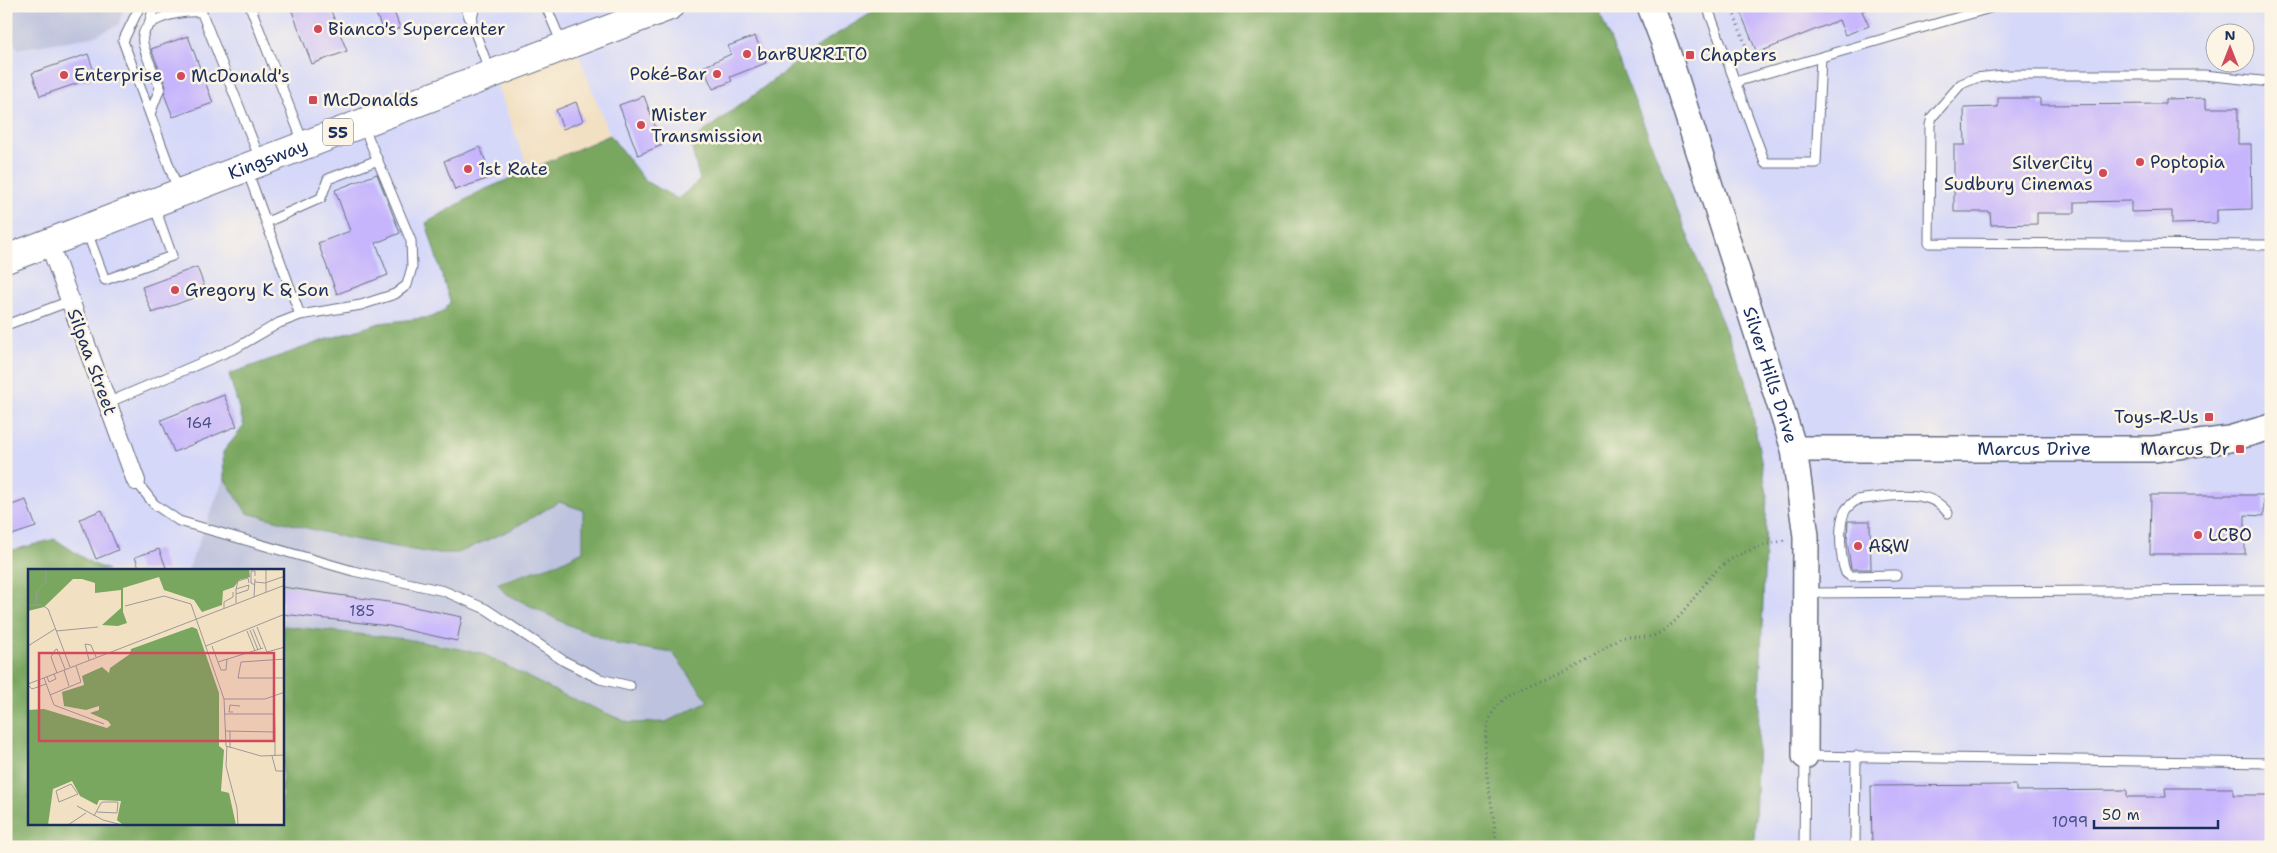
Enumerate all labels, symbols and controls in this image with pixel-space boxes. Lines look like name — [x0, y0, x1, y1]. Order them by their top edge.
place label: Bianco's Supercenter — [328, 17, 506, 41]
north arrow — [2204, 22, 2254, 72]
marker: Bianco's Supercenter — [312, 23, 324, 35]
text: N — [2224, 26, 2236, 44]
place label: barBURRITO — [757, 42, 867, 66]
place label: Chapters — [1700, 43, 1777, 67]
marker: barBURRITO — [741, 48, 753, 60]
marker: Chapters — [1684, 49, 1696, 61]
place label: Poké-Bar — [630, 62, 707, 86]
place label: Enterprise — [74, 63, 162, 87]
place label: McDonald's — [191, 64, 290, 88]
marker: Poké-Bar — [711, 68, 723, 80]
marker: Enterprise — [58, 69, 70, 81]
marker: McDonald's — [175, 70, 187, 82]
place label: McDonalds — [323, 88, 419, 112]
marker: McDonalds — [307, 94, 319, 106]
place label: Mister Transmission — [651, 103, 762, 148]
road number: 55 — [323, 118, 353, 146]
marker: Mister Transmission — [635, 119, 647, 131]
street label: Kingsway — [225, 133, 311, 185]
place label: Poptopia — [2150, 150, 2225, 174]
place label: SilverCity Sudbury Cinemas — [1944, 151, 2093, 196]
marker: Poptopia — [2134, 156, 2146, 168]
place label: 1st Rate — [478, 157, 548, 181]
marker: 1st Rate — [462, 163, 474, 175]
marker: SilverCity Sudbury Cinemas — [2097, 167, 2109, 179]
place label: Gregory K & Son — [185, 278, 329, 302]
marker: Gregory K & Son — [169, 284, 181, 296]
street label: Silver Hills Drive — [1737, 304, 1803, 446]
street label: Silpaa Street — [62, 305, 122, 419]
place label: Toys-R-Us — [2114, 405, 2199, 429]
marker: Toys-R-Us — [2203, 411, 2215, 423]
house number: 164 — [186, 413, 212, 433]
street label: Marcus Drive — [1977, 437, 2091, 461]
place label: Marcus Dr — [2140, 437, 2230, 461]
marker: Marcus Dr — [2234, 443, 2246, 455]
place label: LCBO — [2208, 523, 2252, 547]
marker: LCBO — [2192, 529, 2204, 541]
place label: A&W — [1868, 534, 1910, 558]
marker: A&W — [1852, 540, 1864, 552]
inset map — [28, 569, 284, 826]
house number: 185 — [349, 601, 375, 621]
scale bar — [2094, 798, 2218, 830]
text: 50 m — [2102, 805, 2140, 825]
house number: 1099 — [2052, 812, 2088, 832]

